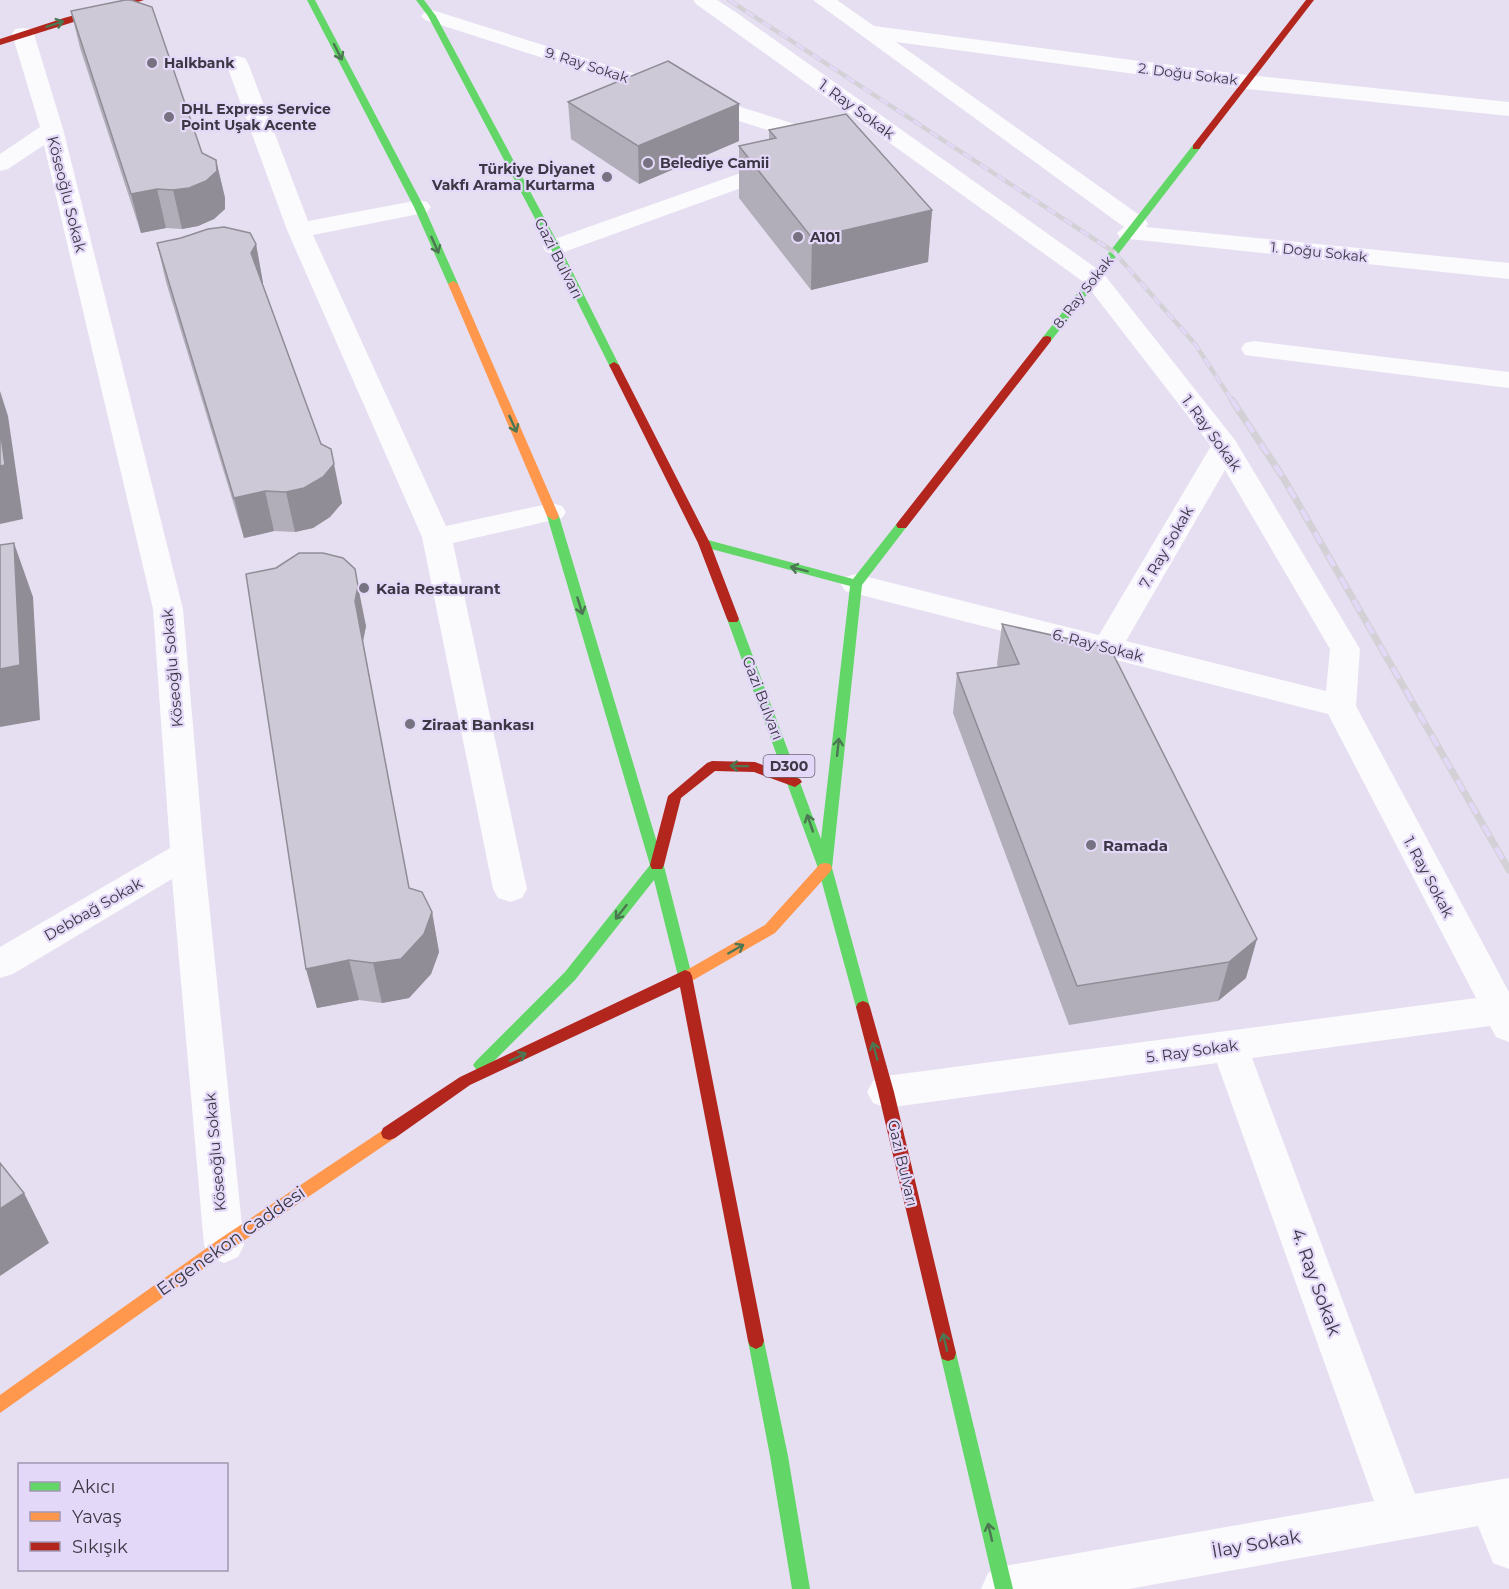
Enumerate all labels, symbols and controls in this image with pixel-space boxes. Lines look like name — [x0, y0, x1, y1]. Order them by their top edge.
one-way arrow — [45, 18, 64, 29]
one-way arrow — [332, 43, 344, 60]
street label: 9. Ray Sokak — [543, 43, 632, 87]
place label: Halkbank — [164, 54, 235, 72]
marker: Halkbank — [145, 56, 159, 70]
street label: 2. Doğu Sokak — [1137, 59, 1239, 89]
street label: 1. Ray Sokak — [815, 75, 899, 143]
place label: DHL Express Service Point Uşak Acente — [181, 100, 331, 134]
marker: DHL Express Service Point Uşak Acente — [162, 110, 176, 124]
street label: Köseoğlu Sokak — [43, 134, 91, 254]
place label: Belediye Camii — [660, 154, 769, 172]
marker: Belediye Camii — [641, 156, 655, 170]
place label: Türkiye Dİyanet Vakfı Arama Kurtarma — [431, 160, 595, 194]
marker: Türkiye Dİyanet Vakfı Arama Kurtarma — [600, 170, 614, 184]
street label: Gazi Bulvarı — [531, 214, 587, 302]
place label: A101 — [809, 228, 841, 246]
marker: A101 — [791, 230, 805, 244]
one-way arrow — [430, 235, 441, 254]
street label: 1. Doğu Sokak — [1270, 238, 1369, 266]
street label: 8. Ray Sokak — [1049, 252, 1117, 332]
street label: 1. Ray Sokak — [1178, 391, 1246, 475]
one-way arrow — [508, 414, 519, 432]
street label: 7. Ray Sokak — [1135, 502, 1197, 592]
one-way arrow — [790, 562, 809, 574]
place label: Kaia Restaurant — [376, 579, 501, 598]
marker: Kaia Restaurant — [357, 581, 371, 595]
one-way arrow — [575, 596, 586, 615]
street label: Köseoğlu Sokak — [157, 608, 187, 728]
street label: 6. Ray Sokak — [1051, 625, 1145, 665]
street label: Gazi Bulvarı — [738, 653, 788, 743]
place label: Ziraat Bankası — [422, 715, 534, 734]
marker: Ziraat Bankası — [403, 717, 417, 731]
one-way arrow — [833, 738, 844, 757]
road number: D300 — [764, 755, 814, 777]
one-way arrow — [730, 761, 750, 772]
one-way arrow — [803, 814, 814, 833]
street label: 1. Ray Sokak — [1400, 833, 1458, 921]
place label: Ramada — [1103, 836, 1168, 855]
marker: Ramada — [1084, 838, 1098, 852]
street label: Debbağ Sokak — [41, 873, 145, 945]
one-way arrow — [614, 904, 627, 920]
one-way arrow — [727, 943, 744, 955]
street label: 5. Ray Sokak — [1145, 1035, 1239, 1067]
one-way arrow — [868, 1042, 880, 1061]
one-way arrow — [508, 1050, 526, 1062]
street label: Köseoğlu Sokak — [200, 1092, 230, 1212]
street label: Gazi Bulvarı — [884, 1118, 922, 1208]
street label: Ergenekon Caddesi — [153, 1182, 309, 1300]
street label: 4. Ray Sokak — [1286, 1225, 1346, 1339]
one-way arrow — [939, 1333, 951, 1352]
legend — [18, 1463, 228, 1571]
text: Akıcı — [72, 1476, 115, 1498]
text: Yavaş — [72, 1506, 122, 1528]
one-way arrow — [984, 1523, 996, 1542]
street label: İlay Sokak — [1210, 1525, 1302, 1563]
text: Sıkışık — [72, 1536, 128, 1558]

